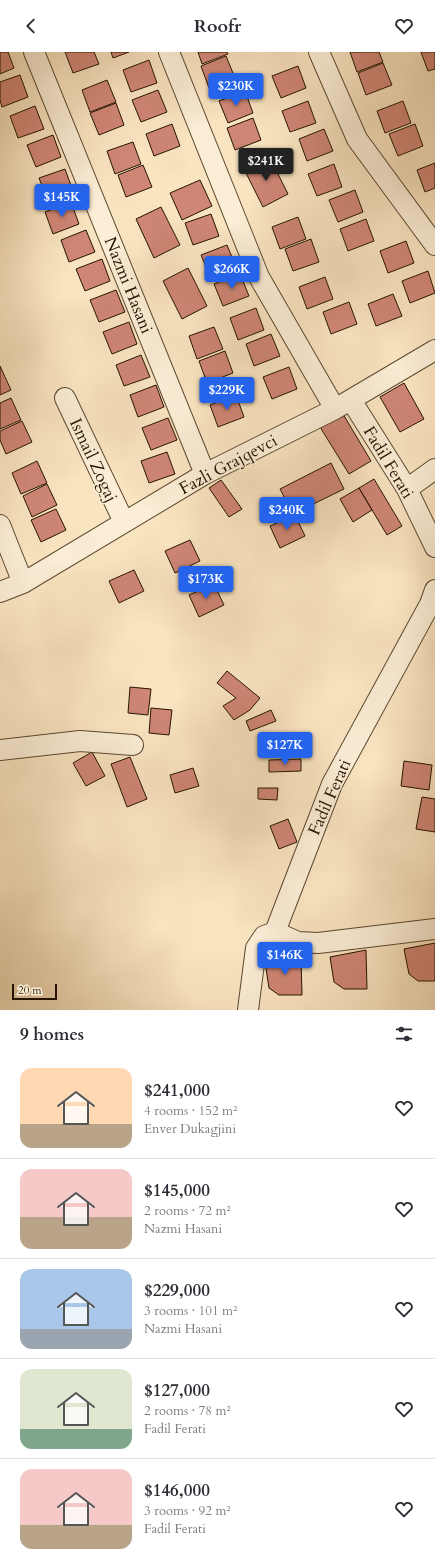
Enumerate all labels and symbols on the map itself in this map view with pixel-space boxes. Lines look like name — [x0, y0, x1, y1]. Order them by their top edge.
pin: $230K — [208, 73, 264, 107]
pin: $241K — [238, 148, 294, 182]
pin: $145K — [34, 184, 90, 218]
street label: Nazmi Hasani — [99, 233, 158, 337]
pin: $266K — [204, 256, 260, 290]
pin: $229K — [199, 377, 255, 411]
street label: Ismail Zogaj — [64, 415, 123, 506]
street label: Fadil Ferati — [358, 422, 419, 503]
street label: Fazli Grajqevci — [175, 429, 282, 500]
pin: $240K — [259, 497, 315, 531]
pin: $173K — [178, 566, 234, 600]
pin: $127K — [257, 732, 313, 766]
street label: Fadil Ferati — [303, 755, 356, 839]
pin: $146K — [257, 942, 313, 976]
scale bar — [12, 982, 57, 1001]

